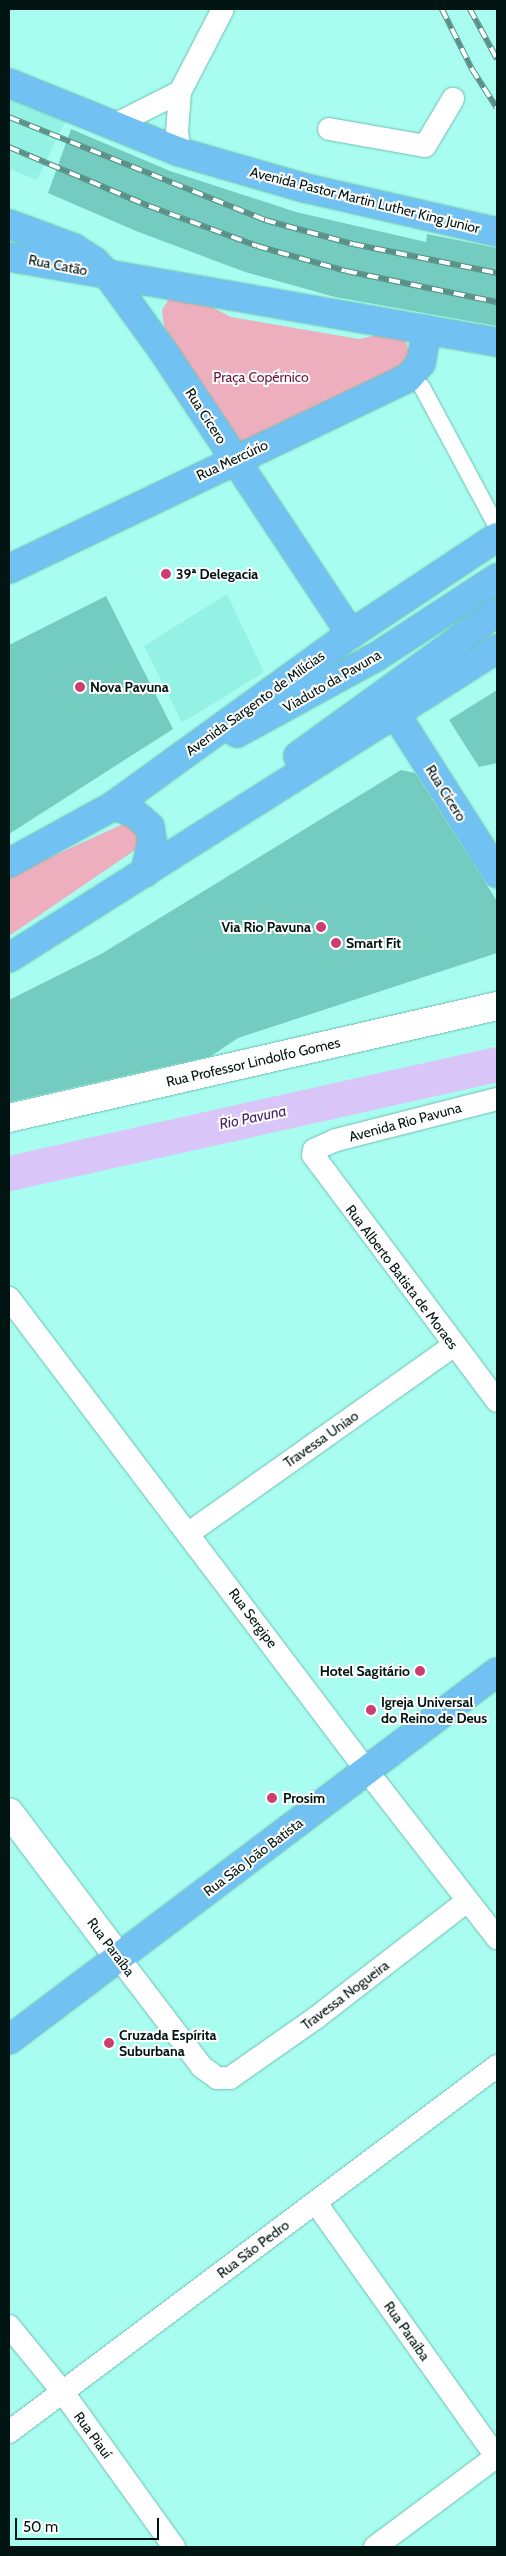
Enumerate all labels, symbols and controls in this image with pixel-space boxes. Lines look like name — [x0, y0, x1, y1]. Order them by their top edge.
street label: Avenida Pastor Martin Luther King Junior — [248, 163, 482, 237]
street label: Rua Catão — [27, 251, 89, 279]
park label: Praça Copérnico — [213, 369, 309, 385]
street label: Rua Cícero — [182, 385, 230, 447]
street label: Rua Mercúrio — [194, 436, 270, 484]
place label: 39ª Delegacia — [176, 566, 258, 582]
marker: 39ª Delegacia — [160, 568, 172, 580]
street label: Viaduto da Pavuna — [280, 646, 384, 716]
street label: Avenida Sargento de Milícias — [182, 647, 328, 759]
place label: Nova Pavuna — [90, 679, 169, 695]
marker: Nova Pavuna — [74, 681, 86, 693]
street label: Rua Cícero — [422, 762, 470, 824]
place label: Via Rio Pavuna — [222, 919, 311, 935]
marker: Via Rio Pavuna — [315, 921, 327, 933]
place label: Smart Fit — [346, 935, 401, 951]
marker: Smart Fit — [330, 937, 342, 949]
street label: Rua Professor Lindolfo Gomes — [164, 1034, 342, 1090]
street label: Avenida Rio Pavuna — [347, 1099, 463, 1145]
water label: Rio Pavuna — [218, 1102, 288, 1134]
street label: Rua Alberto Batista de Moraes — [342, 1202, 462, 1352]
street label: Travessa Uniao — [280, 1407, 362, 1471]
street label: Rua Sergipe — [225, 1585, 281, 1651]
place label: Hotel Sagitário — [320, 1663, 410, 1679]
marker: Hotel Sagitário — [414, 1665, 426, 1677]
place label: Igreja Universal do Reino de Deus — [381, 1694, 487, 1726]
marker: Igreja Universal do Reino de Deus — [365, 1704, 377, 1716]
place label: Prosim — [283, 1790, 325, 1806]
marker: Prosim — [265, 1791, 279, 1805]
street label: Rua São João Batista — [200, 1814, 306, 1900]
street label: Rua Paraíba — [84, 1915, 138, 1979]
street label: Travessa Nogueira — [298, 1957, 392, 2033]
place label: Cruzada Espírita Suburbana — [119, 2027, 217, 2060]
marker: Cruzada Espírita Suburbana — [103, 2037, 115, 2049]
street label: Rua São Pedro — [214, 2216, 292, 2282]
street label: Rua Paraíba — [380, 2298, 434, 2364]
street label: Rua Piauí — [71, 2408, 115, 2462]
scale bar — [18, 2508, 161, 2540]
text: 50 m — [23, 2518, 58, 2536]

